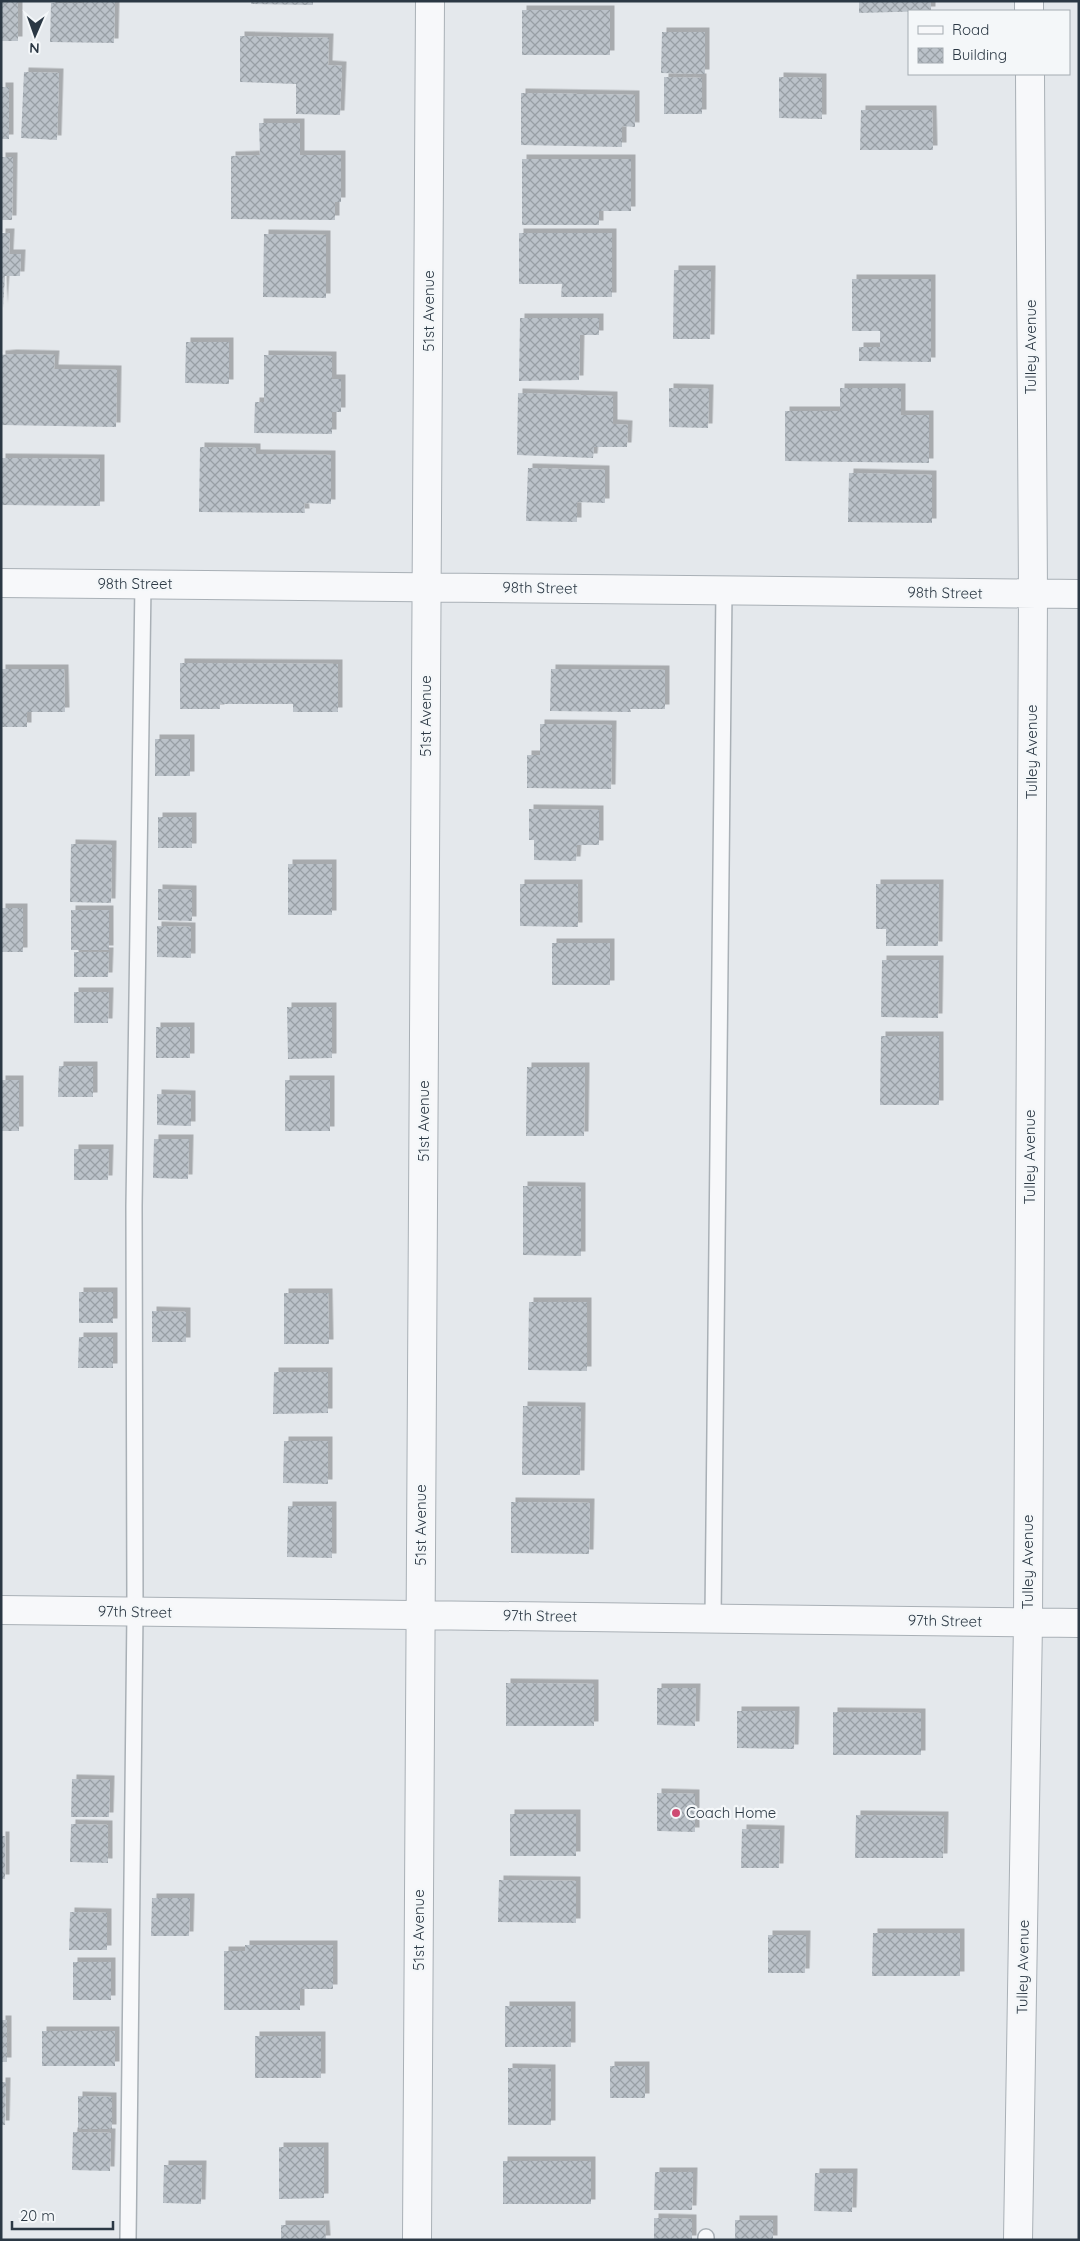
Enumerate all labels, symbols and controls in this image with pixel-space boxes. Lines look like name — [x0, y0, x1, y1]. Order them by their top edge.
north arrow — [10, 10, 60, 60]
legend — [908, 10, 1070, 75]
text: Road — [952, 20, 989, 39]
text: N — [29, 39, 40, 57]
text: Building — [952, 45, 1007, 64]
street label: 51st Avenue — [419, 270, 438, 352]
street label: Tulley Avenue — [1021, 300, 1040, 394]
street label: 98th Street — [97, 574, 173, 593]
street label: 98th Street — [502, 577, 578, 598]
street label: 98th Street — [907, 582, 983, 603]
street label: 51st Avenue — [416, 675, 435, 757]
street label: Tulley Avenue — [1022, 705, 1041, 799]
street label: 51st Avenue — [414, 1080, 433, 1162]
street label: Tulley Avenue — [1020, 1110, 1039, 1204]
street label: 51st Avenue — [411, 1484, 430, 1566]
street label: Tulley Avenue — [1018, 1515, 1037, 1609]
street label: 97th Street — [98, 1601, 172, 1622]
street label: 97th Street — [503, 1605, 577, 1626]
street label: 97th Street — [908, 1610, 982, 1631]
place label: Coach Home — [686, 1803, 776, 1822]
marker: Coach Home — [670, 1807, 682, 1819]
street label: 51st Avenue — [409, 1889, 428, 1971]
street label: Tulley Avenue — [1012, 1919, 1033, 2015]
scale bar — [12, 2198, 114, 2230]
text: 20 m — [20, 2206, 55, 2225]

